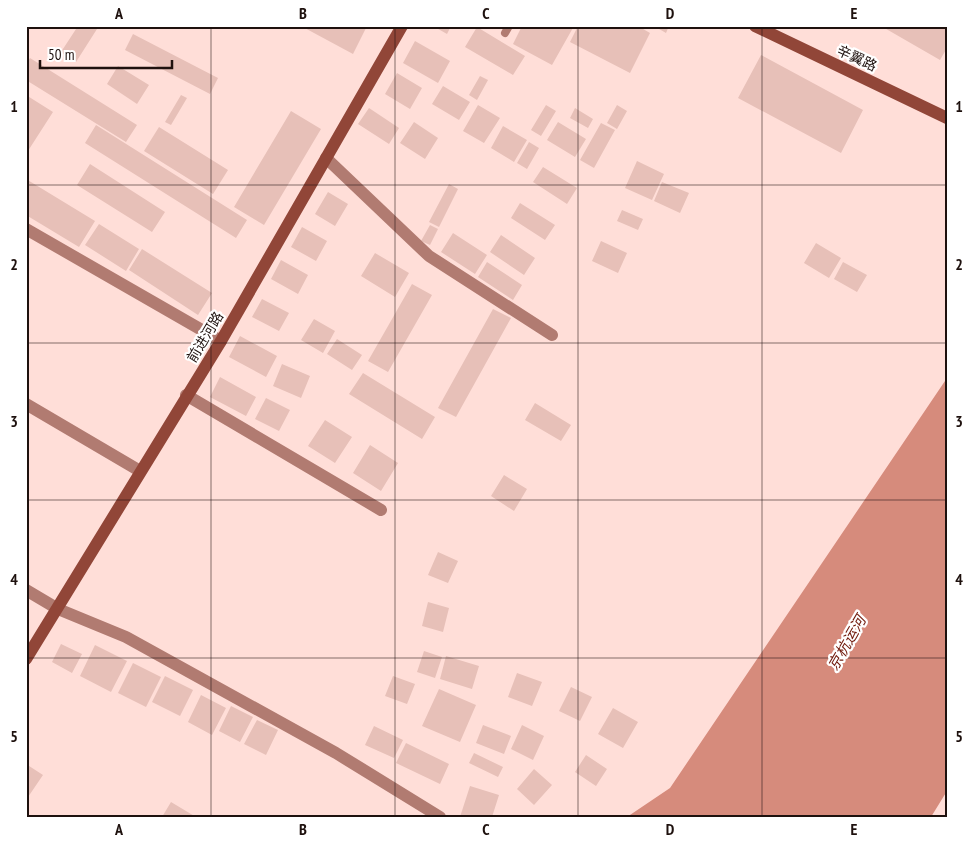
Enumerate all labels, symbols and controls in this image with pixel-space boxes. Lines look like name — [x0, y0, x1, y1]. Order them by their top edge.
text: A — [114, 3, 124, 23]
text: B — [299, 3, 307, 23]
text: C — [482, 3, 490, 23]
text: D — [666, 3, 675, 23]
text: E — [851, 3, 858, 23]
scale bar — [40, 38, 172, 70]
street label: 辛翼路 — [834, 41, 880, 75]
text: 50 m — [48, 45, 74, 64]
text: 1 — [10, 96, 18, 116]
text: 1 — [955, 96, 963, 116]
text: 2 — [10, 254, 18, 274]
text: 2 — [955, 254, 963, 274]
street label: 前进河路 — [183, 308, 227, 366]
text: 3 — [10, 411, 18, 431]
text: 3 — [955, 411, 963, 431]
text: 4 — [10, 569, 18, 589]
text: 4 — [955, 569, 963, 589]
water label: 京杭运河 — [823, 609, 871, 673]
text: 5 — [10, 726, 18, 746]
text: 5 — [955, 726, 963, 746]
text: A — [114, 819, 124, 839]
text: B — [299, 819, 307, 839]
text: C — [482, 819, 490, 839]
text: D — [666, 819, 675, 839]
text: E — [851, 819, 858, 839]

